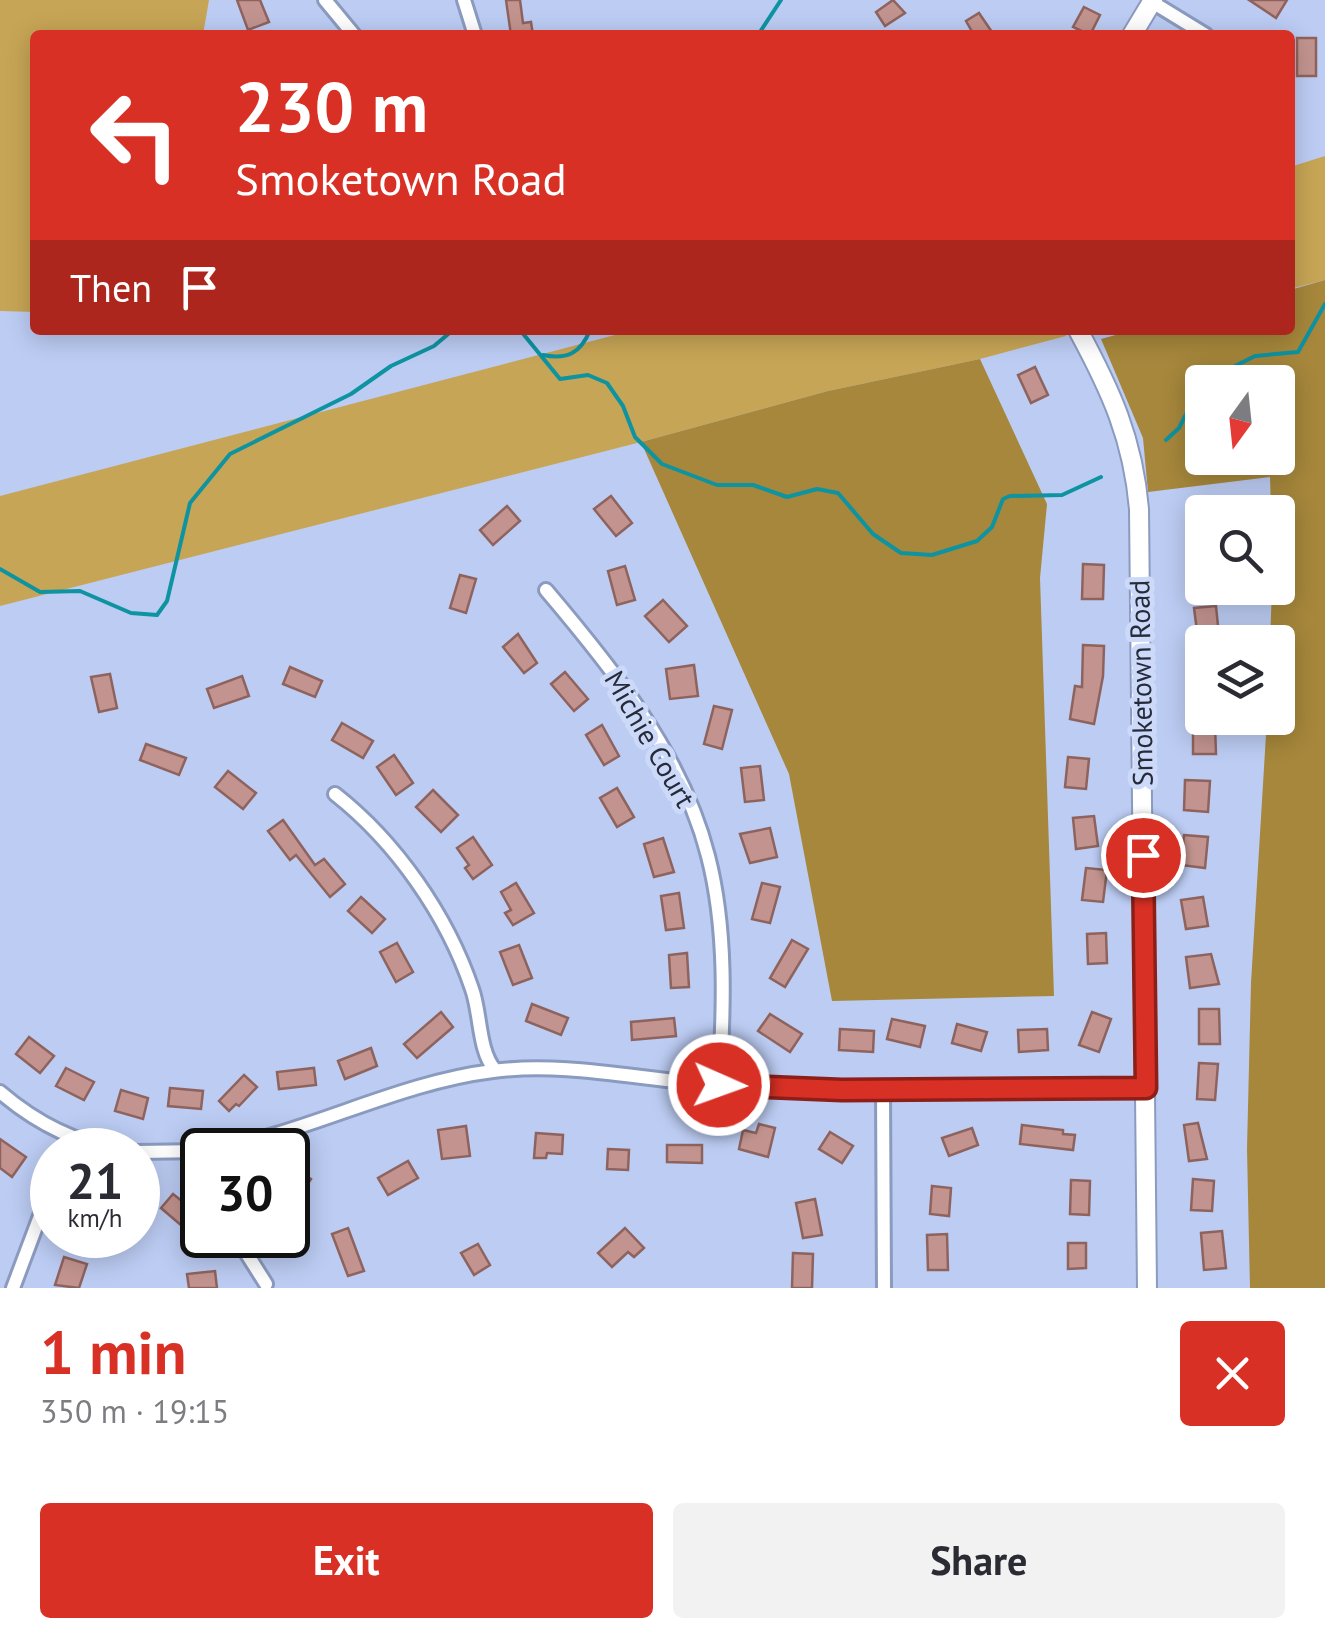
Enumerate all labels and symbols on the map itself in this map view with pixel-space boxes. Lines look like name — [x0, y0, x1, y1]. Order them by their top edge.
north arrow — [1185, 365, 1295, 475]
street label: Smoketown Road — [1120, 579, 1161, 787]
street label: Michie Court — [596, 664, 705, 814]
pin — [1101, 813, 1186, 898]
position arrow — [667, 1033, 771, 1137]
speed limit sign: 30 — [180, 1128, 310, 1258]

